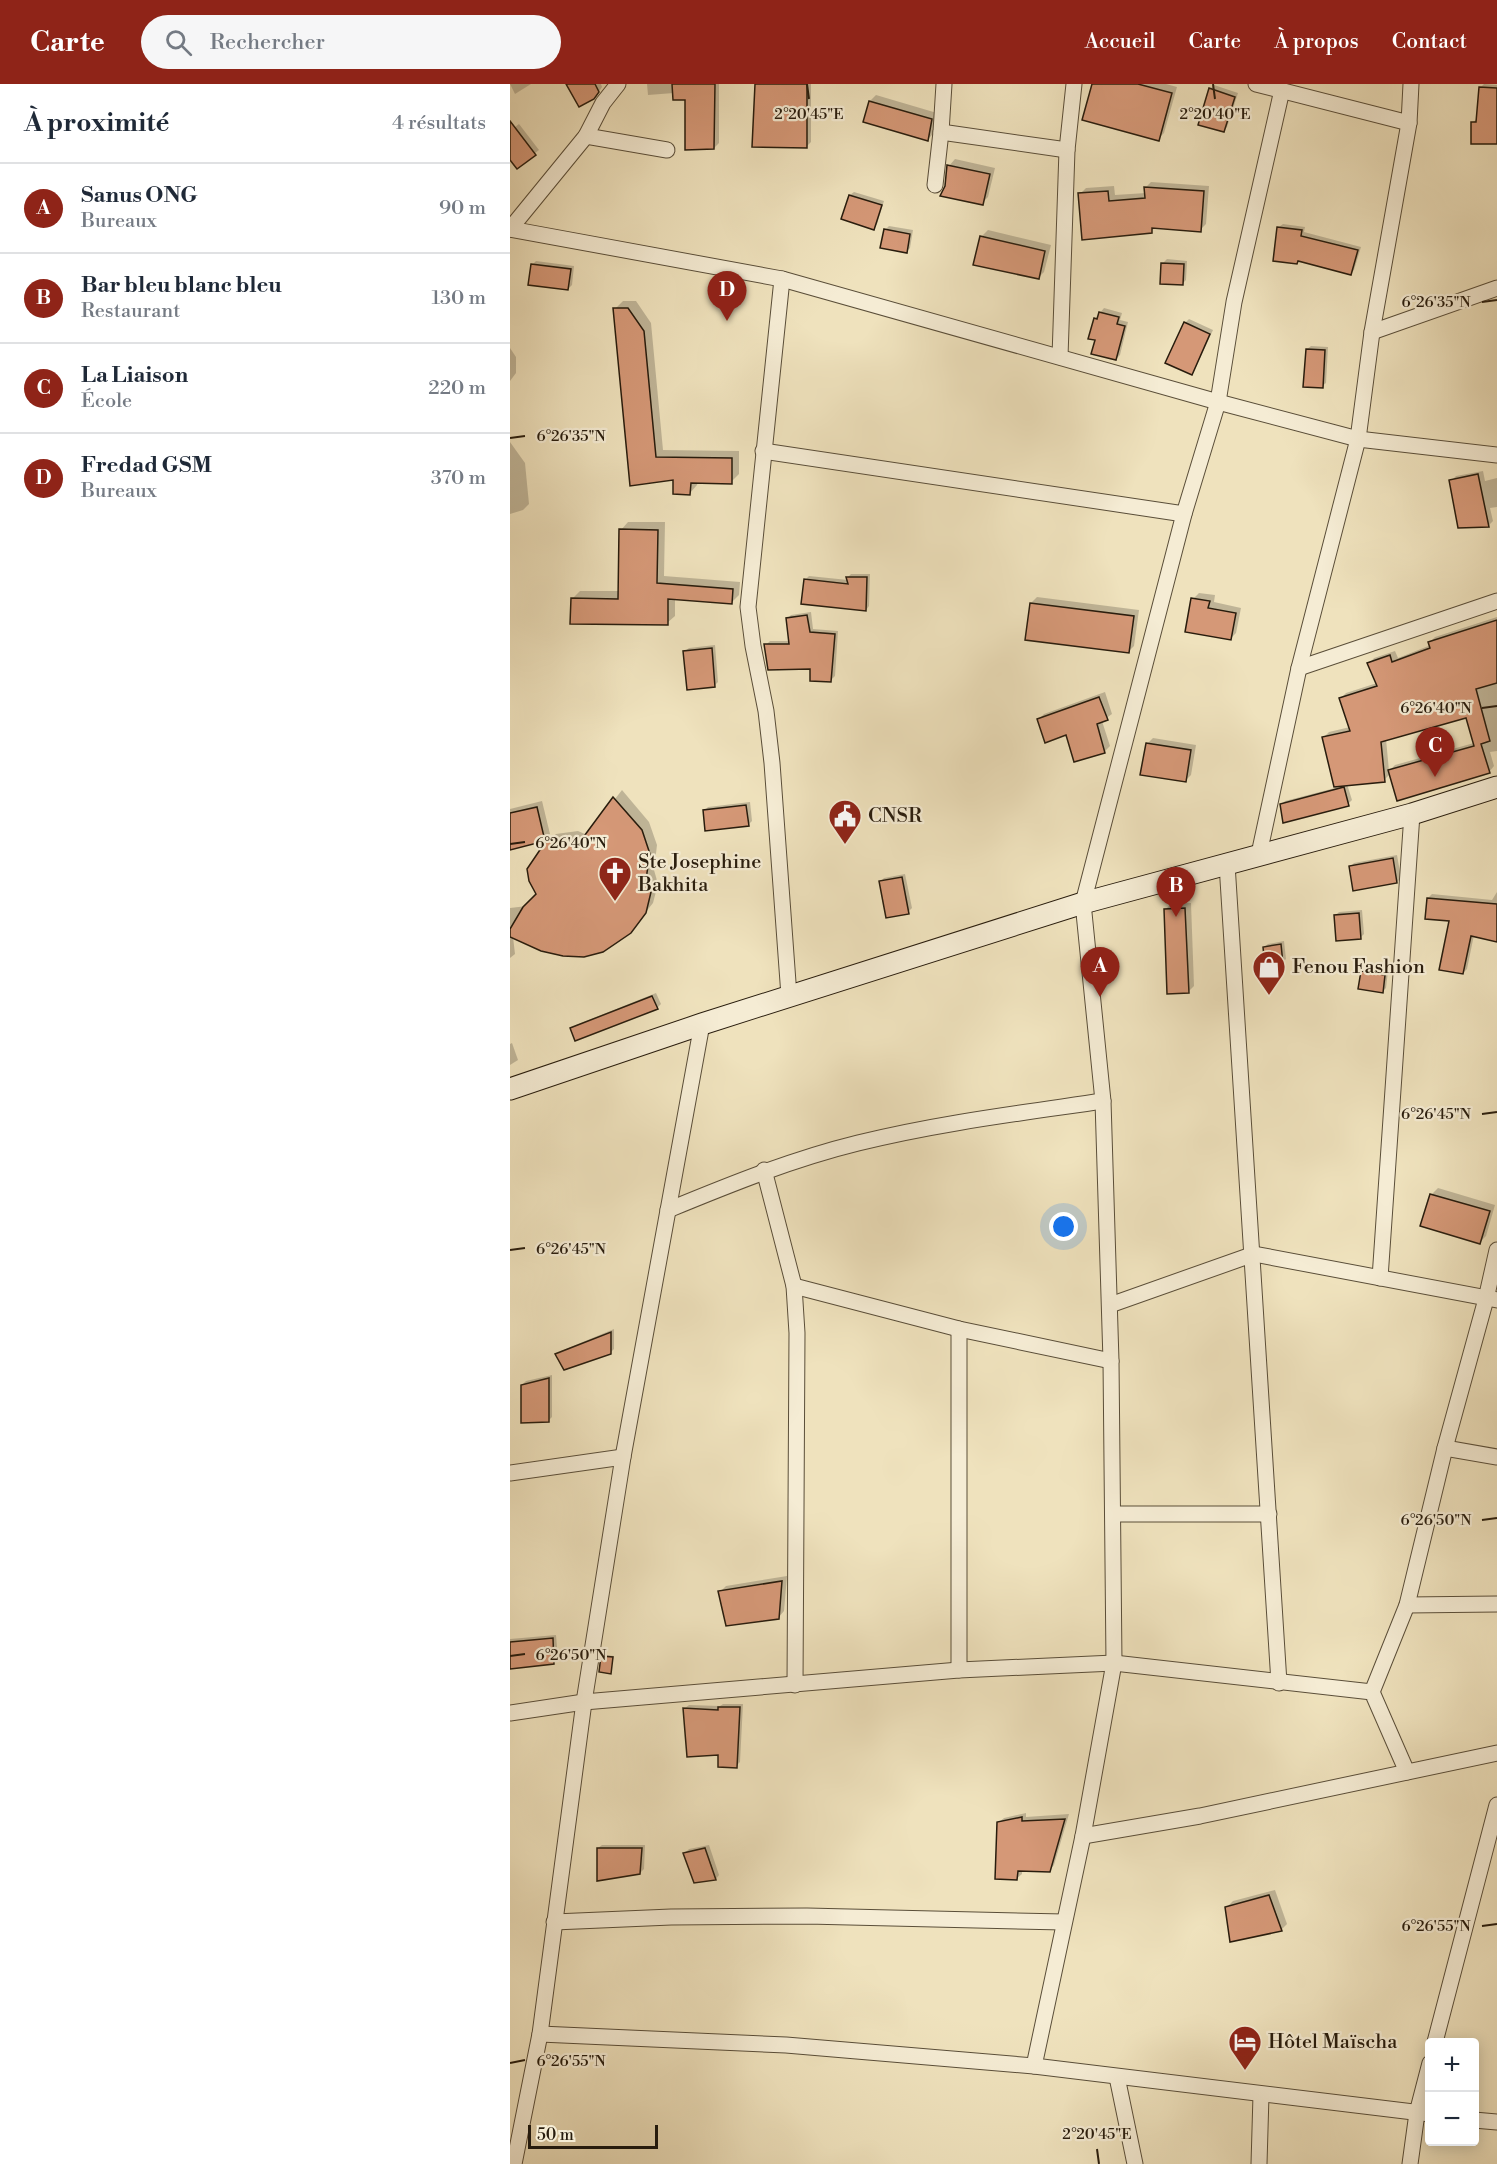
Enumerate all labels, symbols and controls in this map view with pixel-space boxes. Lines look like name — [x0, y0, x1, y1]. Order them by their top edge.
search box — [141, 15, 561, 69]
text: Carte — [30, 25, 105, 60]
icon: search — [162, 26, 195, 59]
text: Rechercher — [210, 29, 325, 56]
text: Accueil — [1085, 29, 1156, 55]
text: Carte — [1189, 29, 1241, 55]
text: À propos — [1274, 29, 1359, 55]
text: Contact — [1392, 29, 1467, 55]
text: 2°20'45"E — [774, 105, 844, 124]
text: 2°20'40"E — [1179, 105, 1251, 124]
text: À proximité — [24, 107, 169, 139]
text: 4 résultats — [392, 111, 486, 136]
text: Sanus ONG — [81, 182, 198, 209]
text: A — [36, 196, 51, 221]
text: 90 m — [439, 196, 486, 221]
text: Bureaux — [81, 209, 157, 234]
text: Bar bleu blanc bleu — [81, 272, 282, 299]
pin: D — [708, 272, 746, 321]
text: B — [36, 286, 51, 311]
text: 130 m — [431, 286, 486, 311]
text: 6°26'35"N — [1401, 293, 1471, 312]
text: Restaurant — [81, 299, 180, 324]
text: La Liaison — [81, 362, 188, 389]
text: C — [36, 376, 51, 401]
text: 220 m — [428, 376, 486, 401]
text: École — [81, 389, 132, 414]
text: 6°26'35"N — [536, 427, 606, 446]
text: Fredad GSM — [81, 452, 212, 479]
text: D — [36, 466, 51, 491]
text: 370 m — [431, 466, 486, 491]
text: Bureaux — [81, 479, 157, 504]
text: 6°26'40"N — [1400, 699, 1472, 718]
pin: C — [1416, 728, 1454, 777]
public building icon: CNSR — [827, 798, 863, 845]
place label: CNSR — [868, 804, 923, 829]
text: 6°26'40"N — [535, 834, 607, 853]
place label: Ste Josephine Bakhita — [637, 850, 761, 898]
church icon: Ste Josephine Bakhita — [597, 855, 633, 902]
pin: B — [1156, 868, 1196, 917]
pin: A — [1080, 948, 1120, 997]
shop icon: Fenou Fashion — [1251, 949, 1287, 996]
place label: Fenou Fashion — [1292, 955, 1425, 980]
text: 6°26'45"N — [1401, 1105, 1471, 1124]
your location — [1049, 1212, 1078, 1241]
text: 6°26'45"N — [536, 1240, 606, 1259]
text: 6°26'50"N — [1401, 1511, 1471, 1530]
text: 6°26'50"N — [536, 1646, 606, 1665]
text: 6°26'55"N — [1401, 1917, 1471, 1936]
hotel icon: Hôtel Maïscha — [1227, 2024, 1263, 2071]
place label: Hôtel Maïscha — [1268, 2030, 1398, 2055]
map controls — [1425, 2038, 1479, 2146]
button: + — [1425, 2038, 1479, 2092]
text: 6°26'55"N — [536, 2052, 606, 2071]
button: − — [1425, 2092, 1479, 2146]
scale bar — [528, 2122, 658, 2150]
text: 50 m — [537, 2125, 574, 2145]
text: 2°20'45"E — [1062, 2125, 1132, 2144]

